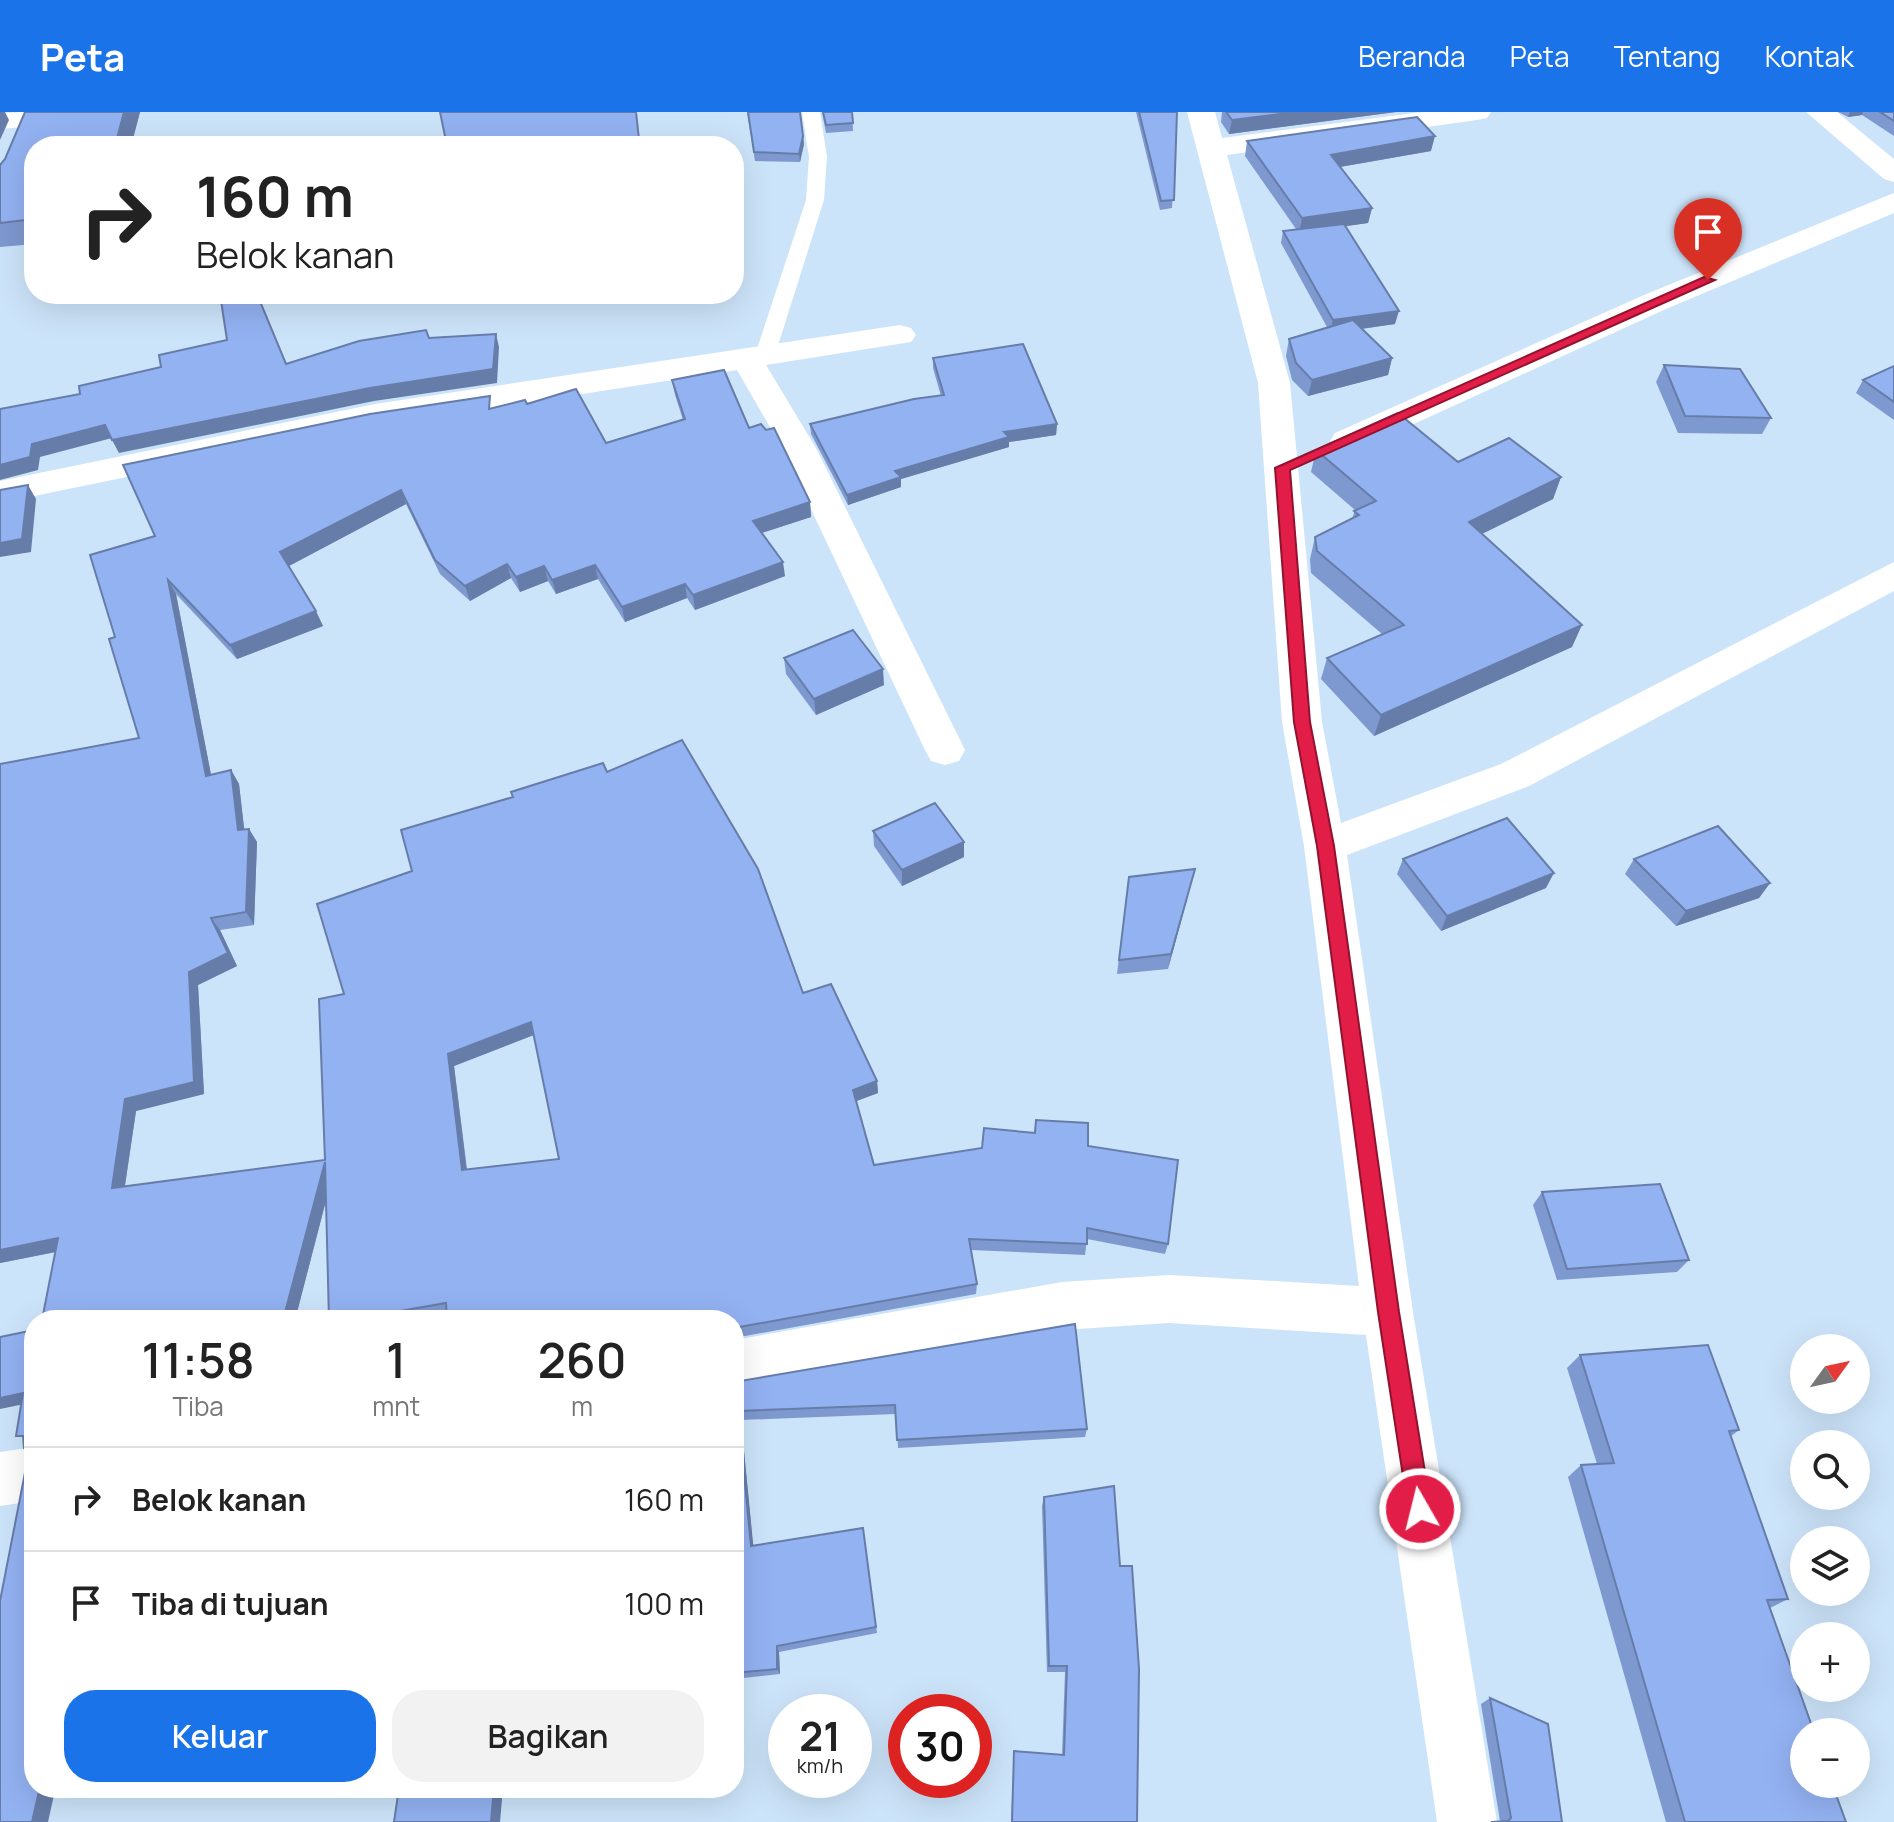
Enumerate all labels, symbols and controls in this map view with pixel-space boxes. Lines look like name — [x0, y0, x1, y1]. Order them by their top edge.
text: Peta — [40, 30, 125, 82]
text: Beranda — [1358, 37, 1466, 75]
text: Peta — [1510, 37, 1570, 75]
text: Tentang — [1614, 37, 1721, 75]
text: Kontak — [1765, 37, 1854, 75]
text: 160 m — [196, 157, 354, 234]
icon: right — [64, 168, 168, 272]
pin — [1674, 198, 1742, 280]
icon: arrive — [1686, 210, 1730, 254]
text: Belok kanan — [196, 230, 395, 279]
text: 11:58 — [142, 1327, 255, 1392]
text: 1 — [386, 1327, 406, 1392]
text: 260 — [538, 1327, 626, 1392]
north arrow — [1790, 1334, 1870, 1414]
map controls — [1790, 1334, 1870, 1798]
text: Tiba — [172, 1388, 224, 1424]
text: mnt — [372, 1388, 420, 1424]
text: m — [571, 1388, 593, 1424]
button: search — [1790, 1430, 1870, 1510]
position arrow — [1378, 1467, 1462, 1551]
icon: right — [64, 1477, 108, 1521]
text: Belok kanan — [132, 1479, 306, 1520]
text: 160 m — [624, 1479, 704, 1520]
button: layers — [1790, 1526, 1870, 1606]
icon: arrive — [64, 1581, 108, 1625]
text: Tiba di tujuan — [132, 1583, 329, 1624]
text: 100 m — [624, 1583, 704, 1624]
button: + — [1790, 1622, 1870, 1702]
button: Keluar — [64, 1690, 376, 1782]
button: Bagikan — [392, 1690, 704, 1782]
speed limit sign: 30 — [888, 1694, 992, 1798]
text: 21 — [799, 1708, 841, 1763]
button: − — [1790, 1718, 1870, 1798]
text: km/h — [797, 1752, 843, 1779]

